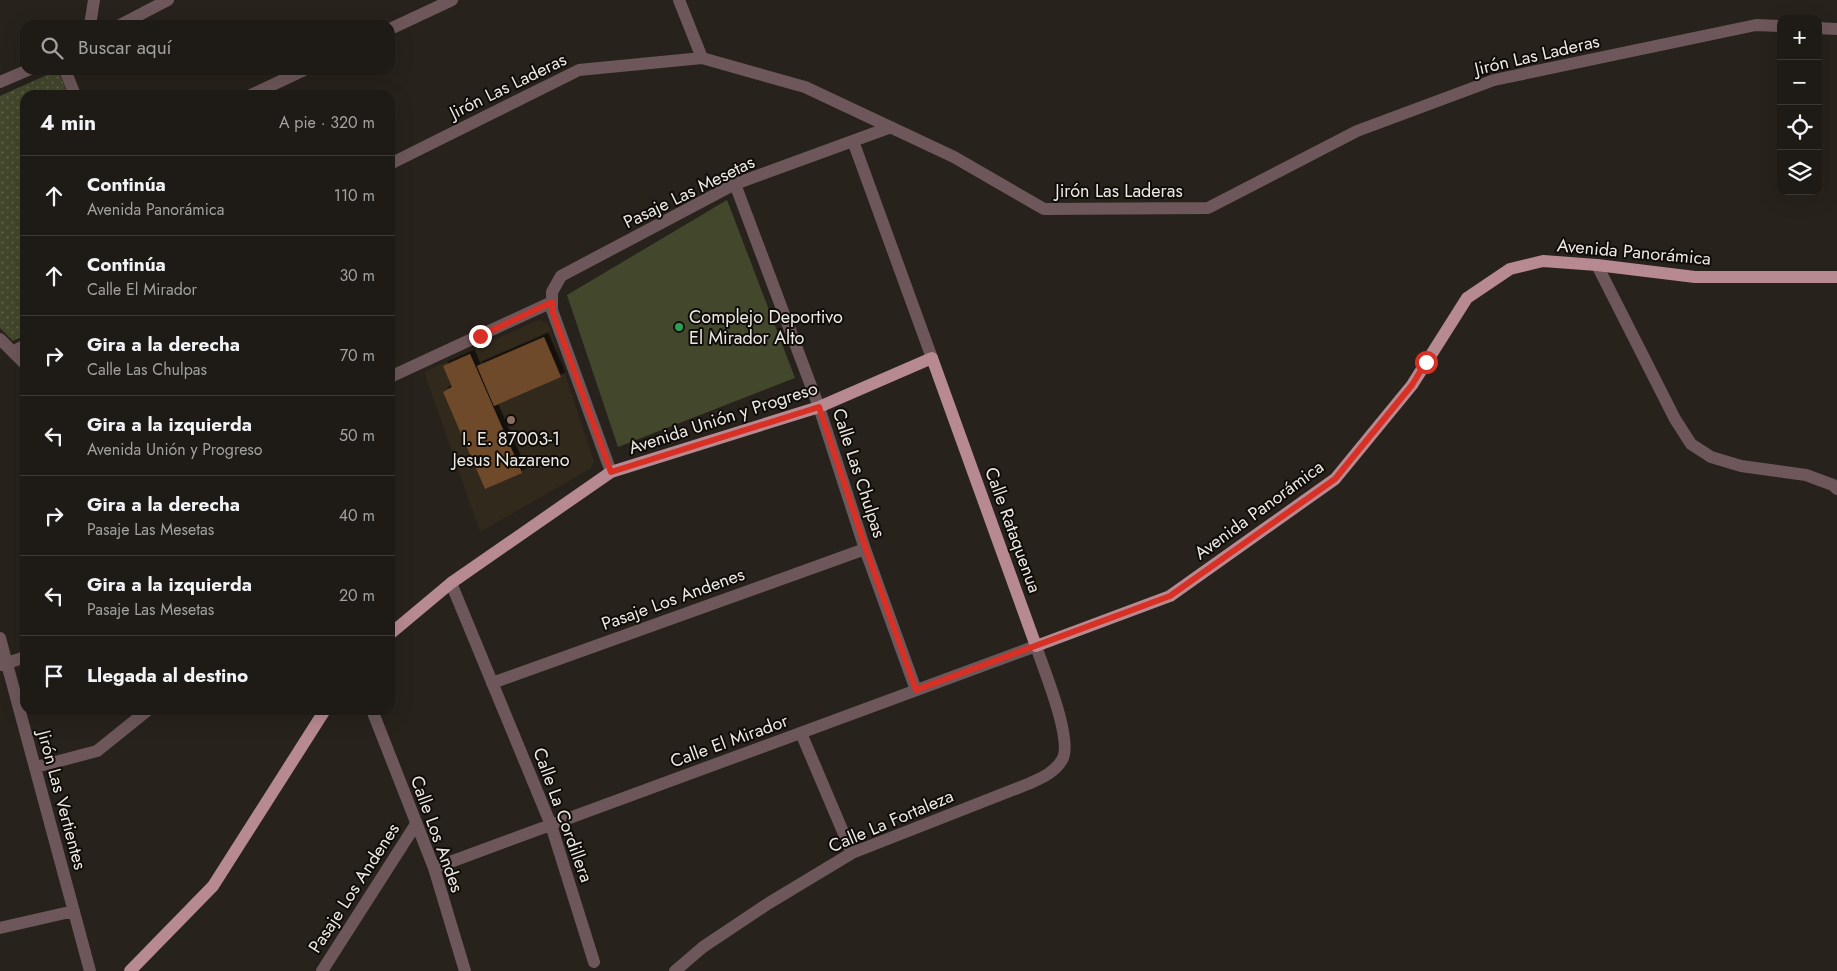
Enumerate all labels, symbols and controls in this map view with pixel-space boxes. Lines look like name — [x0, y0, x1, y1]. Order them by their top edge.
map controls — [1777, 15, 1822, 195]
button: + — [1777, 15, 1822, 60]
search box — [20, 20, 395, 75]
street label: Jirón Las Laderas — [1470, 28, 1602, 82]
icon: search — [38, 34, 66, 62]
text: Buscar aquí — [78, 34, 172, 61]
street label: Jirón Las Laderas — [443, 46, 571, 126]
button: − — [1777, 60, 1822, 105]
button: locate — [1777, 105, 1822, 150]
text: 4 min — [40, 108, 96, 138]
text: A pie · 320 m — [279, 111, 375, 134]
street label: Pasaje Las Mesetas — [619, 149, 759, 235]
button: layers — [1777, 150, 1822, 195]
text: Continúa — [87, 171, 166, 198]
street label: Jirón Las Laderas — [1053, 178, 1183, 204]
icon: ahead — [40, 182, 68, 210]
text: 110 m — [334, 184, 375, 207]
text: Avenida Panorámica — [87, 198, 224, 221]
street label: Avenida Panorámica — [1556, 232, 1712, 272]
text: Continúa — [87, 251, 166, 278]
icon: ahead — [40, 262, 68, 290]
text: 30 m — [339, 264, 375, 287]
text: Calle El Mirador — [87, 278, 197, 301]
place label: Complejo Deportivo El Mirador Alto — [689, 304, 843, 351]
marker: Complejo Deportivo El Mirador Alto — [673, 321, 685, 333]
route end — [469, 325, 492, 348]
text: Gira a la derecha — [87, 331, 240, 358]
icon: right — [40, 342, 68, 370]
text: 70 m — [340, 344, 375, 367]
route start — [1415, 351, 1438, 374]
text: Calle Las Chulpas — [87, 358, 207, 381]
street label: Avenida Unión y Progreso — [625, 375, 821, 461]
street label: Calle Las Chulpas — [826, 405, 892, 541]
text: Gira a la izquierda — [87, 411, 252, 438]
marker: I. E. 87003-1 Jesus Nazareno — [505, 414, 517, 426]
icon: left — [40, 422, 68, 450]
text: 50 m — [339, 424, 375, 447]
place label: I. E. 87003-1 Jesus Nazareno — [451, 426, 570, 473]
text: Avenida Unión y Progreso — [87, 438, 263, 461]
street label: Avenida Panorámica — [1189, 454, 1329, 566]
street label: Calle Rataquenua — [978, 463, 1048, 597]
text: Gira a la derecha — [87, 491, 240, 518]
icon: right — [40, 502, 68, 530]
text: 40 m — [339, 504, 375, 527]
text: Pasaje Las Mesetas — [87, 518, 214, 541]
street label: Pasaje Los Andenes — [598, 561, 748, 637]
text: Gira a la izquierda — [87, 571, 252, 598]
icon: left — [40, 582, 68, 610]
text: 20 m — [339, 584, 375, 607]
text: Pasaje Las Mesetas — [87, 598, 214, 621]
icon: arrive — [40, 662, 68, 690]
text: Llegada al destino — [87, 662, 248, 689]
street label: Calle El Mirador — [666, 707, 792, 774]
street label: Jirón Las Vertientes — [30, 725, 93, 873]
street label: Calle La Cordillera — [527, 744, 599, 886]
street label: Calle Los Andes — [404, 772, 470, 896]
street label: Calle La Fortaleza — [824, 783, 958, 859]
street label: Pasaje Los Andenes — [302, 818, 406, 958]

